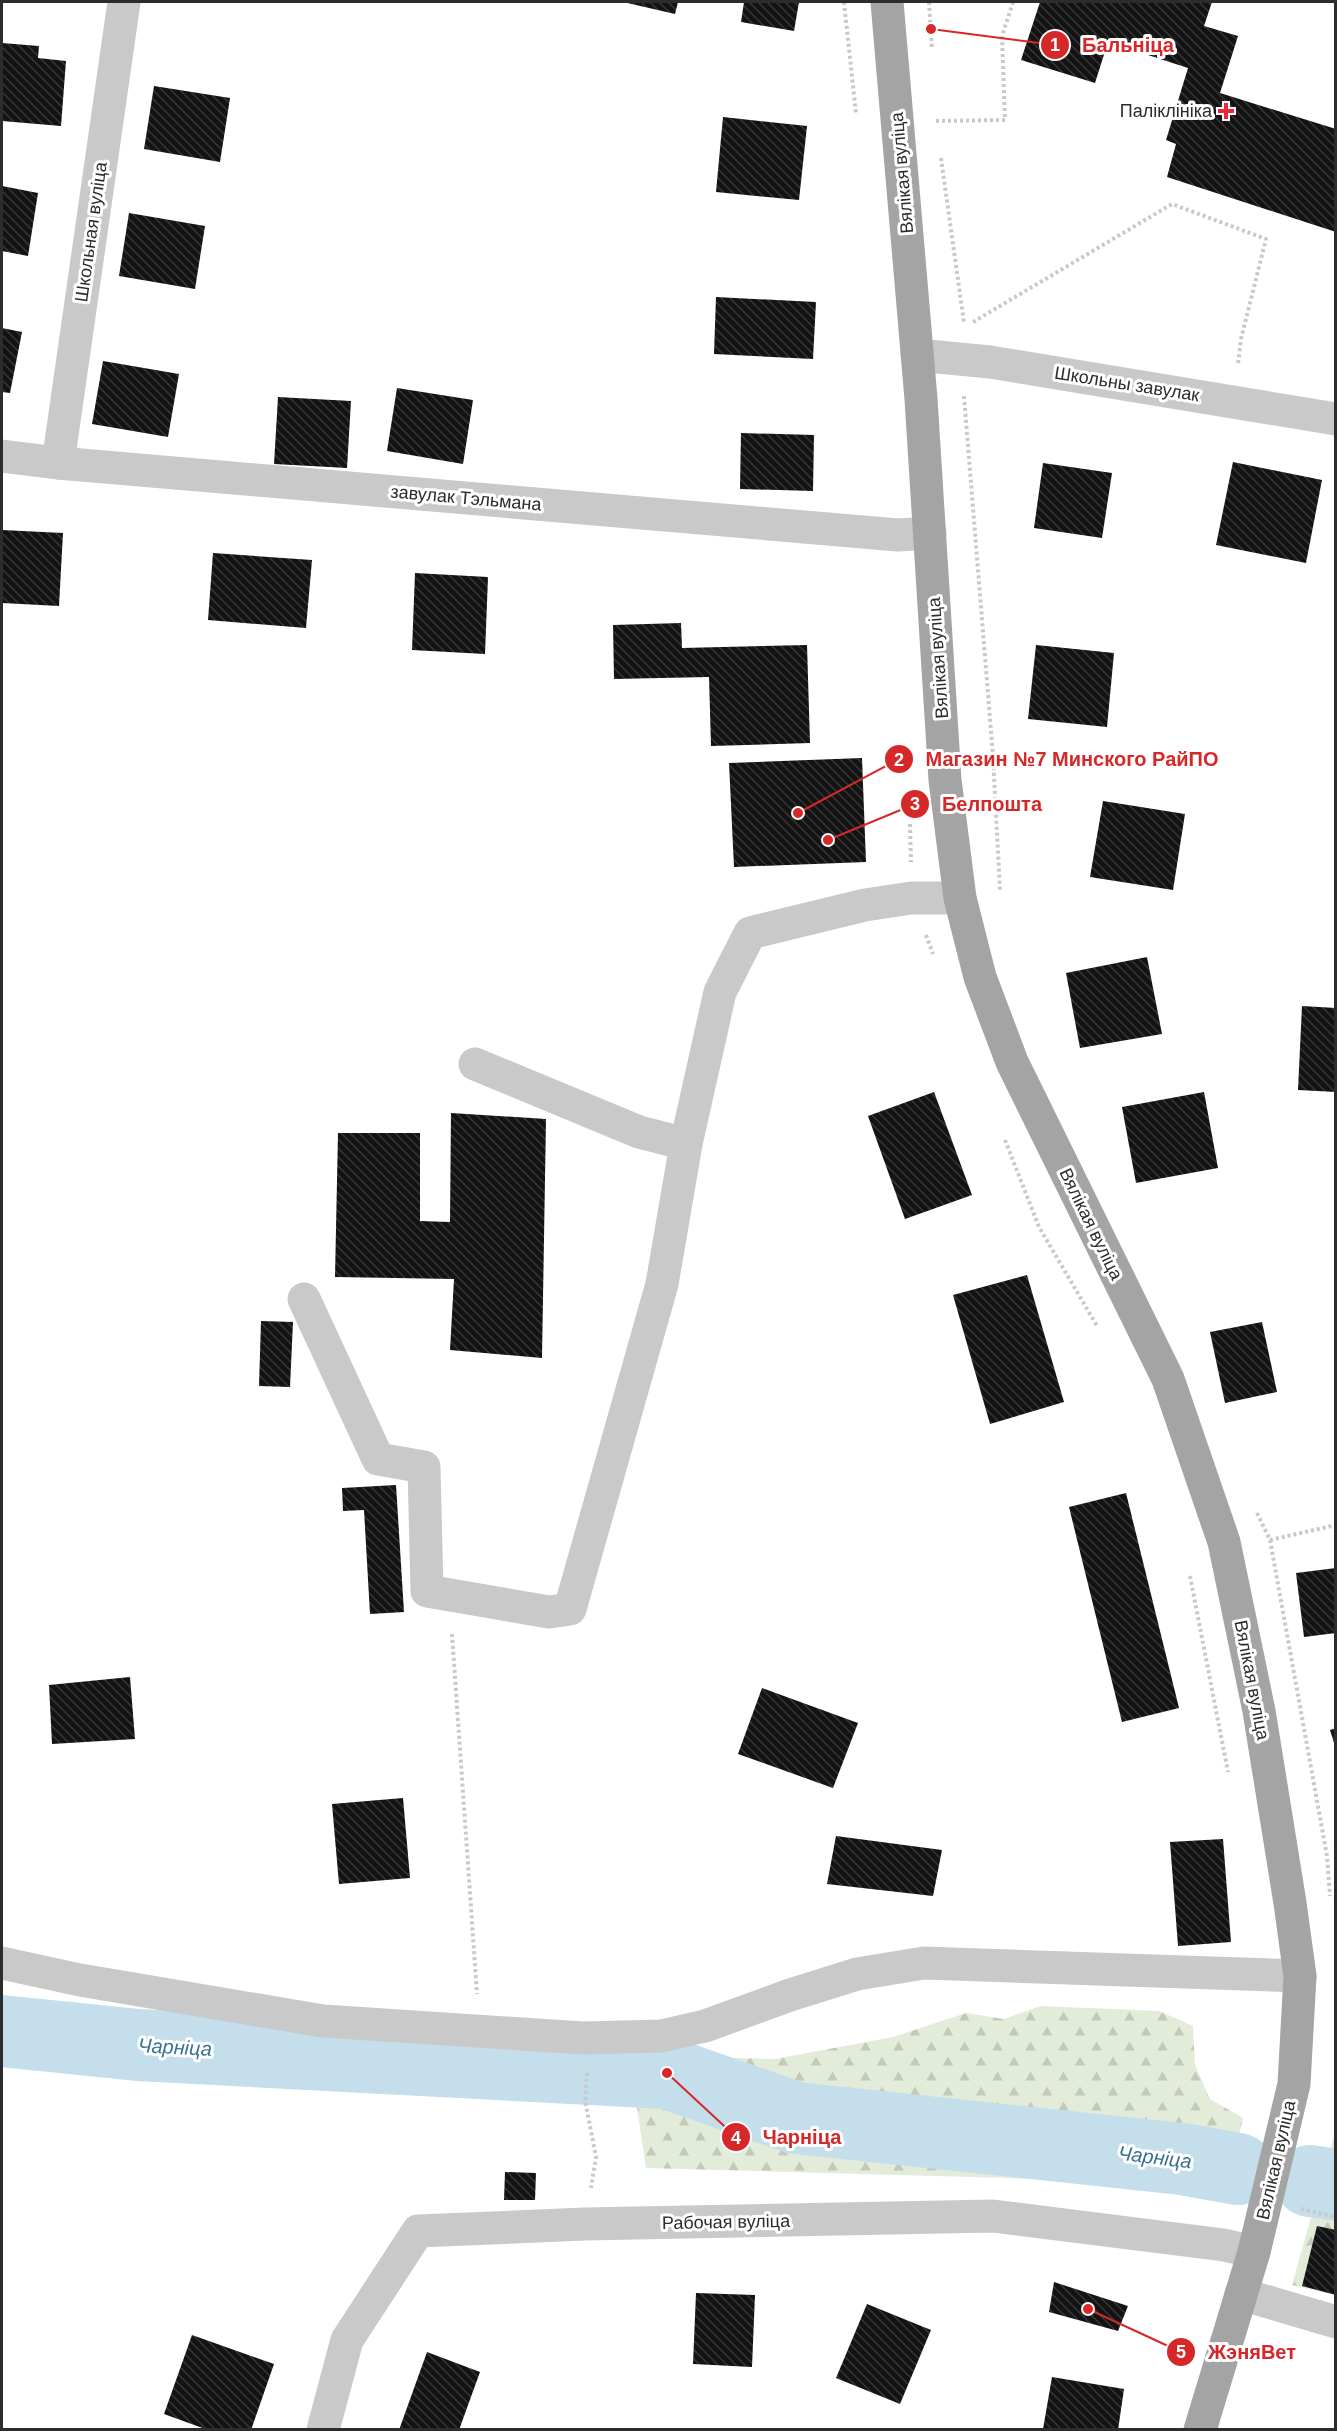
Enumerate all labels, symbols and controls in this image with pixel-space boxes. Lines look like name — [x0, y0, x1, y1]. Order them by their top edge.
callout: Бальніца — [1040, 26, 1186, 64]
text: Бальніца — [1082, 34, 1175, 56]
text: 1 — [1050, 35, 1060, 55]
place label: Паліклініка — [1120, 101, 1213, 121]
marker: Паліклініка — [1217, 102, 1235, 120]
street label: Вялікая вуліца — [887, 111, 917, 234]
street label: Школьная вуліца — [71, 160, 111, 303]
street label: Школьны завулак — [1053, 363, 1201, 405]
street label: завулак Тэльмана — [390, 481, 543, 515]
street label: Вялікая вуліца — [924, 596, 952, 719]
callout: Магазин №7 Минского РайПО — [884, 740, 1231, 778]
text: Магазин №7 Минского РайПО — [926, 748, 1218, 770]
text: 2 — [894, 750, 904, 770]
callout: Белпошта — [900, 785, 1054, 823]
text: Белпошта — [942, 793, 1043, 815]
text: 3 — [910, 794, 920, 814]
street label: Вялікая вуліца — [1055, 1165, 1127, 1284]
street label: Вялікая вуліца — [1231, 1618, 1274, 1743]
water label: Чарніца — [137, 2034, 213, 2060]
street label: Вялікая вуліца — [1253, 2098, 1300, 2222]
callout: Чарніца — [721, 2118, 854, 2156]
text: Чарніца — [763, 2126, 842, 2148]
text: 4 — [731, 2128, 741, 2148]
water label: Чарніца — [1117, 2142, 1193, 2172]
street label: Рабочая вуліца — [662, 2211, 791, 2233]
callout: ЖэняВет — [1166, 2333, 1308, 2371]
text: ЖэняВет — [1207, 2341, 1296, 2363]
text: 5 — [1176, 2342, 1186, 2362]

